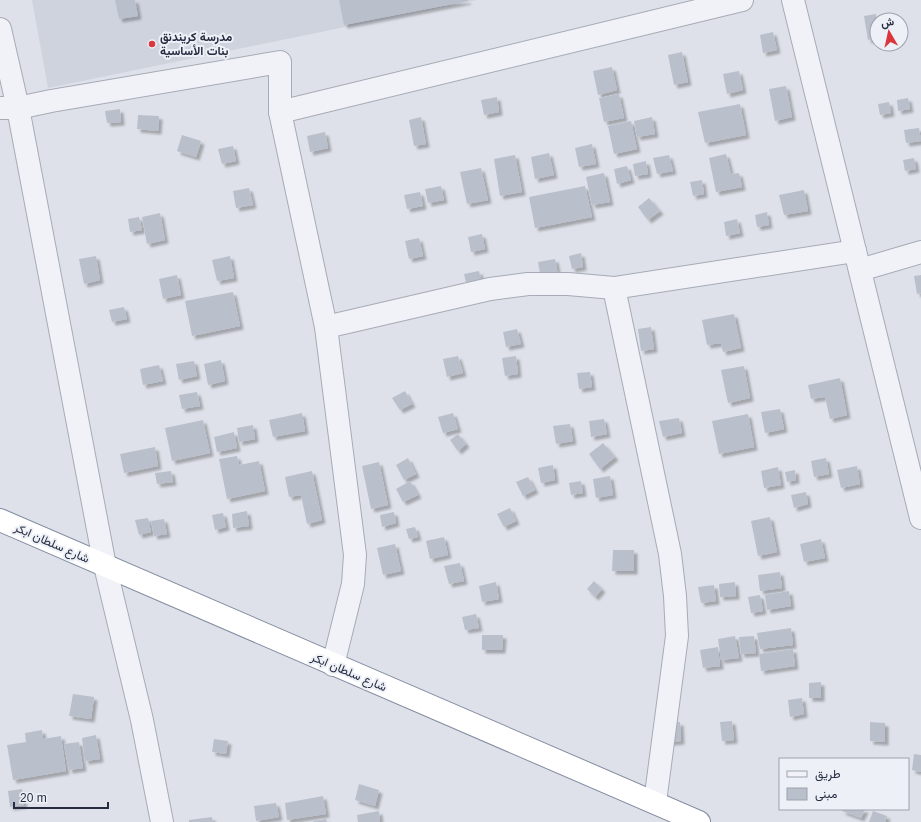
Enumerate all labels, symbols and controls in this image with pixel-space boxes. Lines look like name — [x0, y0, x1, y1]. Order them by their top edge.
north arrow — [869, 12, 909, 52]
text: ش — [880, 15, 895, 30]
place label: مدرسة كريندنق بنات الأساسية — [160, 30, 233, 58]
marker: مدرسة كريندنق بنات الأساسية — [147, 39, 157, 49]
street label: شارع سلطان ابكر — [11, 520, 92, 568]
street label: شارع سلطان ابكر — [307, 649, 389, 696]
legend — [779, 758, 909, 810]
text: طريق — [815, 767, 841, 782]
scale bar — [14, 784, 108, 810]
text: مبنى — [815, 787, 837, 802]
text: 20 m — [20, 791, 47, 805]

